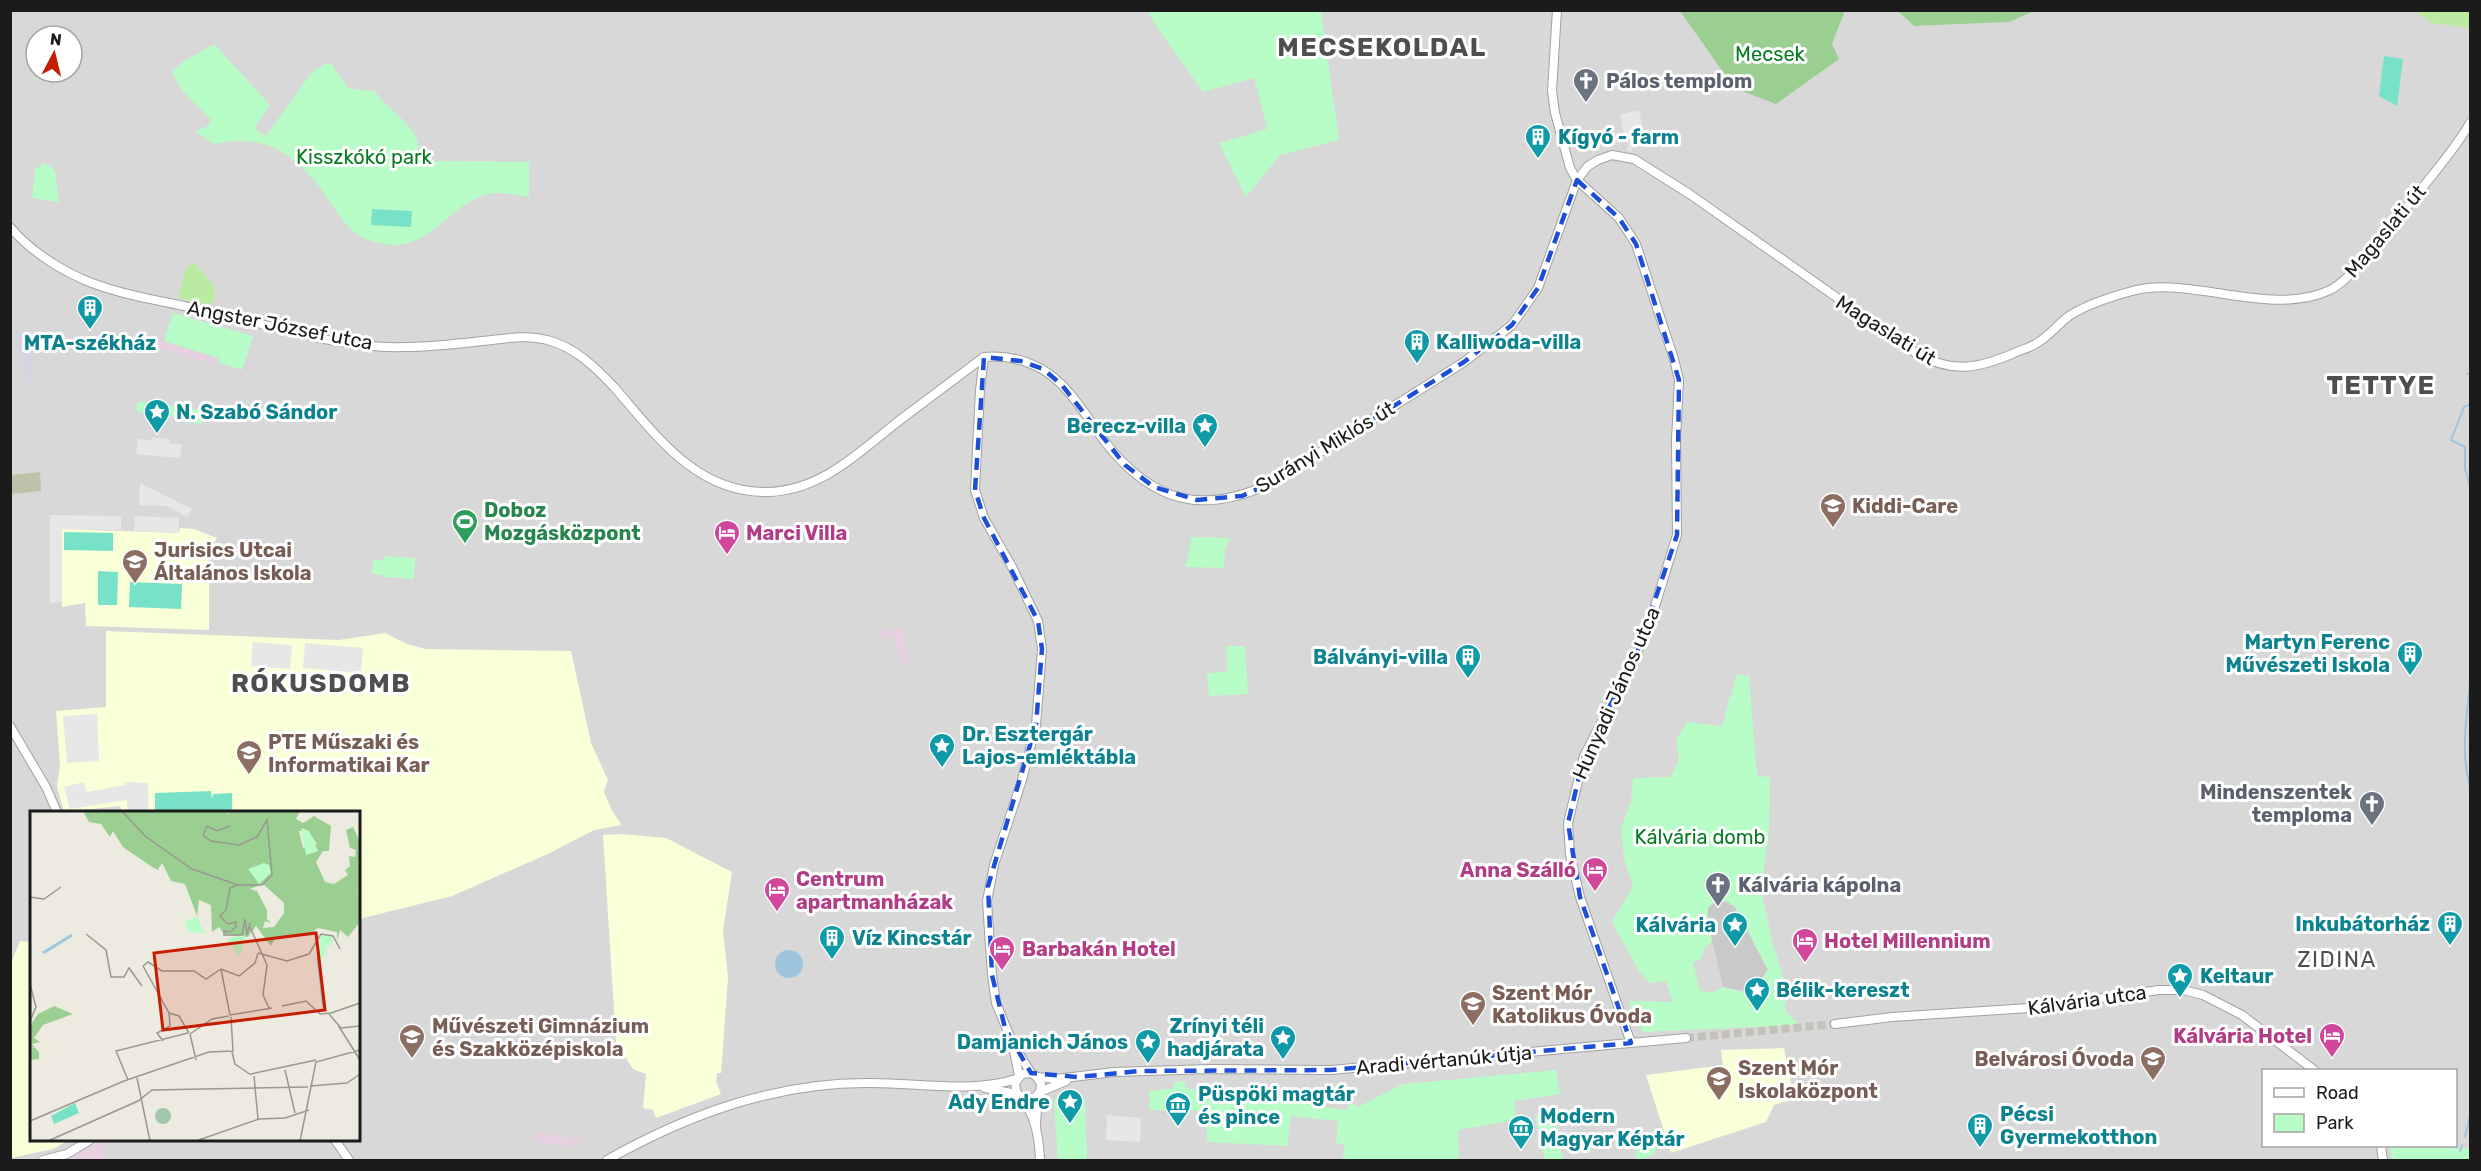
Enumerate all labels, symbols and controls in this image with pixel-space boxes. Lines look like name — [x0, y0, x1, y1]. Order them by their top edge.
north arrow — [24, 24, 84, 84]
text: N — [49, 29, 63, 50]
district label: MECSEKOLDAL — [1277, 32, 1487, 63]
park label: Mecsek — [1735, 42, 1806, 66]
church icon: Pálos templom — [1571, 66, 1601, 104]
place label: Pálos templom — [1606, 69, 1752, 93]
building icon: Kígyó - farm — [1523, 122, 1553, 160]
place label: Kígyó - farm — [1558, 125, 1679, 149]
park label: Kisszkókó park — [296, 145, 433, 169]
street label: Magaslati út — [2339, 180, 2431, 282]
street label: Magaslati út — [1832, 290, 1941, 370]
building icon: MTA-székház — [75, 293, 105, 331]
street label: Angster József utca — [185, 295, 375, 355]
building icon: Kalliwoda-villa — [1402, 327, 1432, 365]
place label: Kalliwoda-villa — [1436, 330, 1581, 354]
place label: MTA-székház — [24, 331, 156, 355]
district label: TETTYE — [2326, 370, 2436, 401]
street label: Surányi Miklós út — [1251, 396, 1399, 498]
place icon: N. Szabó Sándor — [142, 397, 172, 435]
place label: N. Szabó Sándor — [176, 400, 337, 424]
place icon: Berecz-villa — [1190, 411, 1220, 449]
place label: Berecz-villa — [1067, 414, 1186, 438]
school or university icon: Kiddi-Care — [1818, 491, 1848, 529]
place label: Kiddi-Care — [1852, 494, 1958, 518]
place label: Doboz Mozgásközpont — [484, 498, 641, 545]
sports icon: Doboz Mozgásközpont — [450, 507, 480, 545]
hotel icon: Marci Villa — [712, 518, 742, 556]
place label: Marci Villa — [746, 521, 847, 545]
place label: Jurisics Utcai Általános Iskola — [154, 538, 312, 585]
school or university icon: Jurisics Utcai Általános Iskola — [120, 547, 150, 585]
street label: Hunyadi János utca — [1567, 603, 1665, 783]
place label: Martyn Ferenc Művészeti Iskola — [2226, 630, 2390, 677]
building icon: Martyn Ferenc Művészeti Iskola — [2395, 639, 2425, 677]
building icon: Bálványi-villa — [1453, 642, 1483, 680]
place label: Bálványi-villa — [1313, 645, 1448, 669]
district label: RÓKUSDOMB — [231, 667, 411, 699]
place label: Dr. Esztergár Lajos-emléktábla — [962, 722, 1136, 769]
place label: PTE Műszaki és Informatikai Kar — [268, 730, 430, 777]
place icon: Dr. Esztergár Lajos-emléktábla — [927, 731, 957, 769]
school or university icon: PTE Műszaki és Informatikai Kar — [234, 738, 264, 776]
place label: Mindenszentek temploma — [2200, 780, 2352, 827]
church icon: Mindenszentek temploma — [2357, 789, 2387, 827]
inset map — [30, 811, 360, 1141]
park label: Kálvária domb — [1635, 825, 1765, 849]
hotel icon: Anna Szálló — [1580, 855, 1610, 893]
place label: Anna Szálló — [1460, 858, 1576, 882]
place label: Centrum apartmanházak — [796, 867, 953, 914]
church icon: Kálvária kápolna — [1703, 870, 1733, 908]
place label: Kálvária kápolna — [1738, 873, 1901, 897]
hotel icon: Centrum apartmanházak — [762, 875, 792, 913]
building icon: Inkubátorház — [2435, 909, 2465, 947]
place icon: Kálvária — [1720, 910, 1750, 948]
place label: Inkubátorház — [2295, 912, 2430, 936]
place label: Kálvária — [1636, 913, 1716, 937]
building icon: Víz Kincstár — [817, 923, 847, 961]
place label: Víz Kincstár — [852, 926, 972, 950]
hotel icon: Hotel Millennium — [1790, 926, 1820, 964]
place label: Hotel Millennium — [1824, 929, 1990, 953]
hotel icon: Barbakán Hotel — [987, 934, 1017, 972]
place label: Barbakán Hotel — [1022, 937, 1176, 961]
district label: ZIDINA — [2297, 946, 2377, 973]
place icon: Keltaur — [2165, 961, 2195, 999]
place label: Keltaur — [2200, 964, 2273, 988]
place icon: Bélik-kereszt — [1742, 975, 1772, 1013]
place label: Bélik-kereszt — [1776, 978, 1909, 1002]
street label: Kálvária utca — [2026, 980, 2148, 1020]
place label: Szent Mór Katolikus Óvoda — [1492, 981, 1652, 1028]
school or university icon: Szent Mór Katolikus Óvoda — [1458, 989, 1488, 1027]
place label: Művészeti Gimnázium és Szakközépiskola — [432, 1014, 649, 1061]
place label: Zrínyi téli hadjárata — [1167, 1014, 1264, 1061]
hotel icon: Kálvária Hotel — [2317, 1021, 2347, 1059]
school or university icon: Művészeti Gimnázium és Szakközépiskola — [397, 1022, 427, 1060]
place icon: Zrínyi téli hadjárata — [1268, 1023, 1298, 1061]
place label: Kálvária Hotel — [2173, 1024, 2312, 1048]
place icon: Damjanich János — [1133, 1027, 1163, 1065]
place label: Damjanich János — [957, 1030, 1128, 1054]
street label: Aradi vértanúk útja — [1355, 1040, 1533, 1080]
school or university icon: Belvárosi Óvoda — [2138, 1044, 2168, 1082]
place label: Belvárosi Óvoda — [1974, 1047, 2134, 1071]
place label: Szent Mór Iskolaközpont — [1738, 1056, 1878, 1103]
school or university icon: Szent Mór Iskolaközpont — [1704, 1064, 1734, 1102]
legend — [2262, 1069, 2457, 1147]
place label: Püspöki magtár és pince — [1198, 1082, 1355, 1129]
text: Road — [2316, 1082, 2359, 1104]
place icon: Ady Endre — [1055, 1087, 1085, 1125]
place label: Ady Endre — [948, 1090, 1050, 1114]
museum icon: Püspöki magtár és pince — [1163, 1090, 1193, 1128]
place label: Pécsi Gyermekotthon — [2000, 1102, 2157, 1149]
place label: Modern Magyar Képtár — [1540, 1104, 1685, 1151]
building icon: Pécsi Gyermekotthon — [1965, 1111, 1995, 1149]
text: Park — [2316, 1112, 2354, 1134]
museum icon: Modern Magyar Képtár — [1506, 1113, 1536, 1151]

